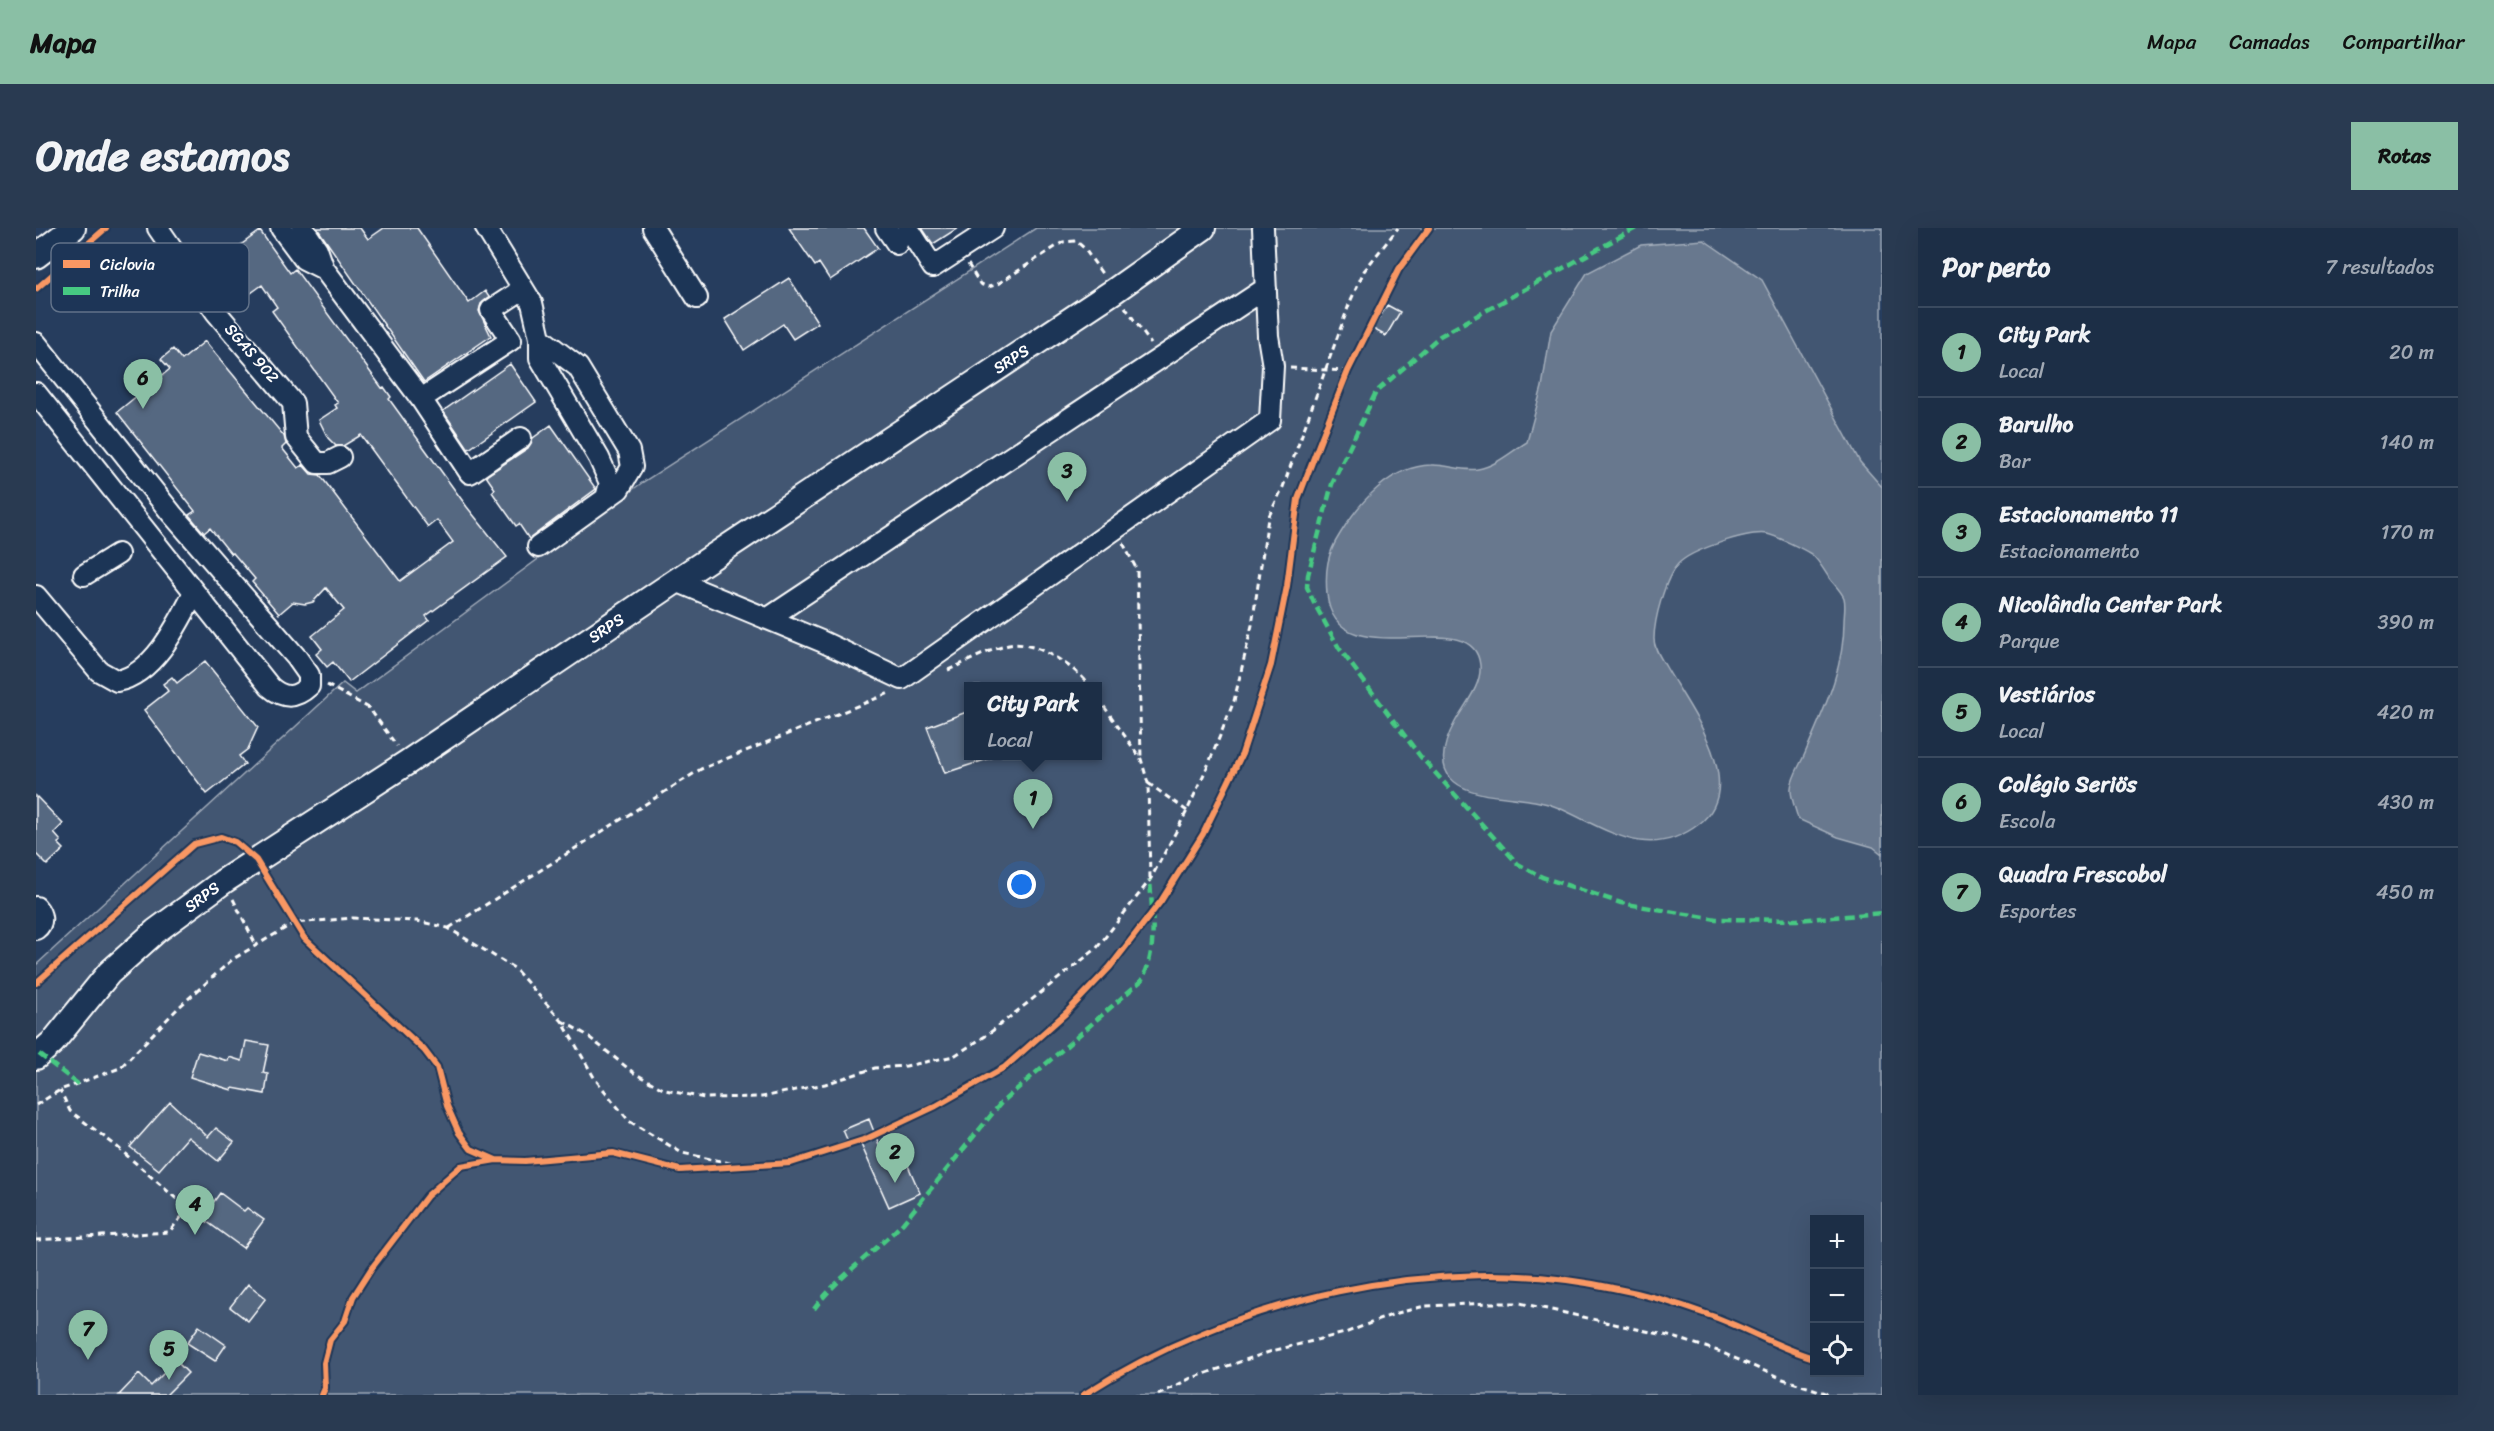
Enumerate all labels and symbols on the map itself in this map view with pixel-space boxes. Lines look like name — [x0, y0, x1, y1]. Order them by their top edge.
legend — [51, 243, 249, 312]
text: Ciclovia — [100, 250, 155, 279]
text: Trilha — [100, 277, 140, 306]
street label: SGAS 902 — [217, 316, 287, 390]
street label: SRPS — [987, 336, 1035, 382]
pin: 6 — [124, 360, 162, 409]
pin: 3 — [1048, 452, 1086, 502]
street label: SRPS — [582, 605, 630, 651]
pin: 1 — [1014, 780, 1052, 829]
your location — [1007, 870, 1036, 899]
street label: SRPS — [178, 874, 226, 920]
pin: 2 — [876, 1134, 914, 1183]
pin: 4 — [176, 1186, 214, 1235]
pin: 7 — [68, 1310, 108, 1360]
pin: 5 — [150, 1330, 188, 1380]

